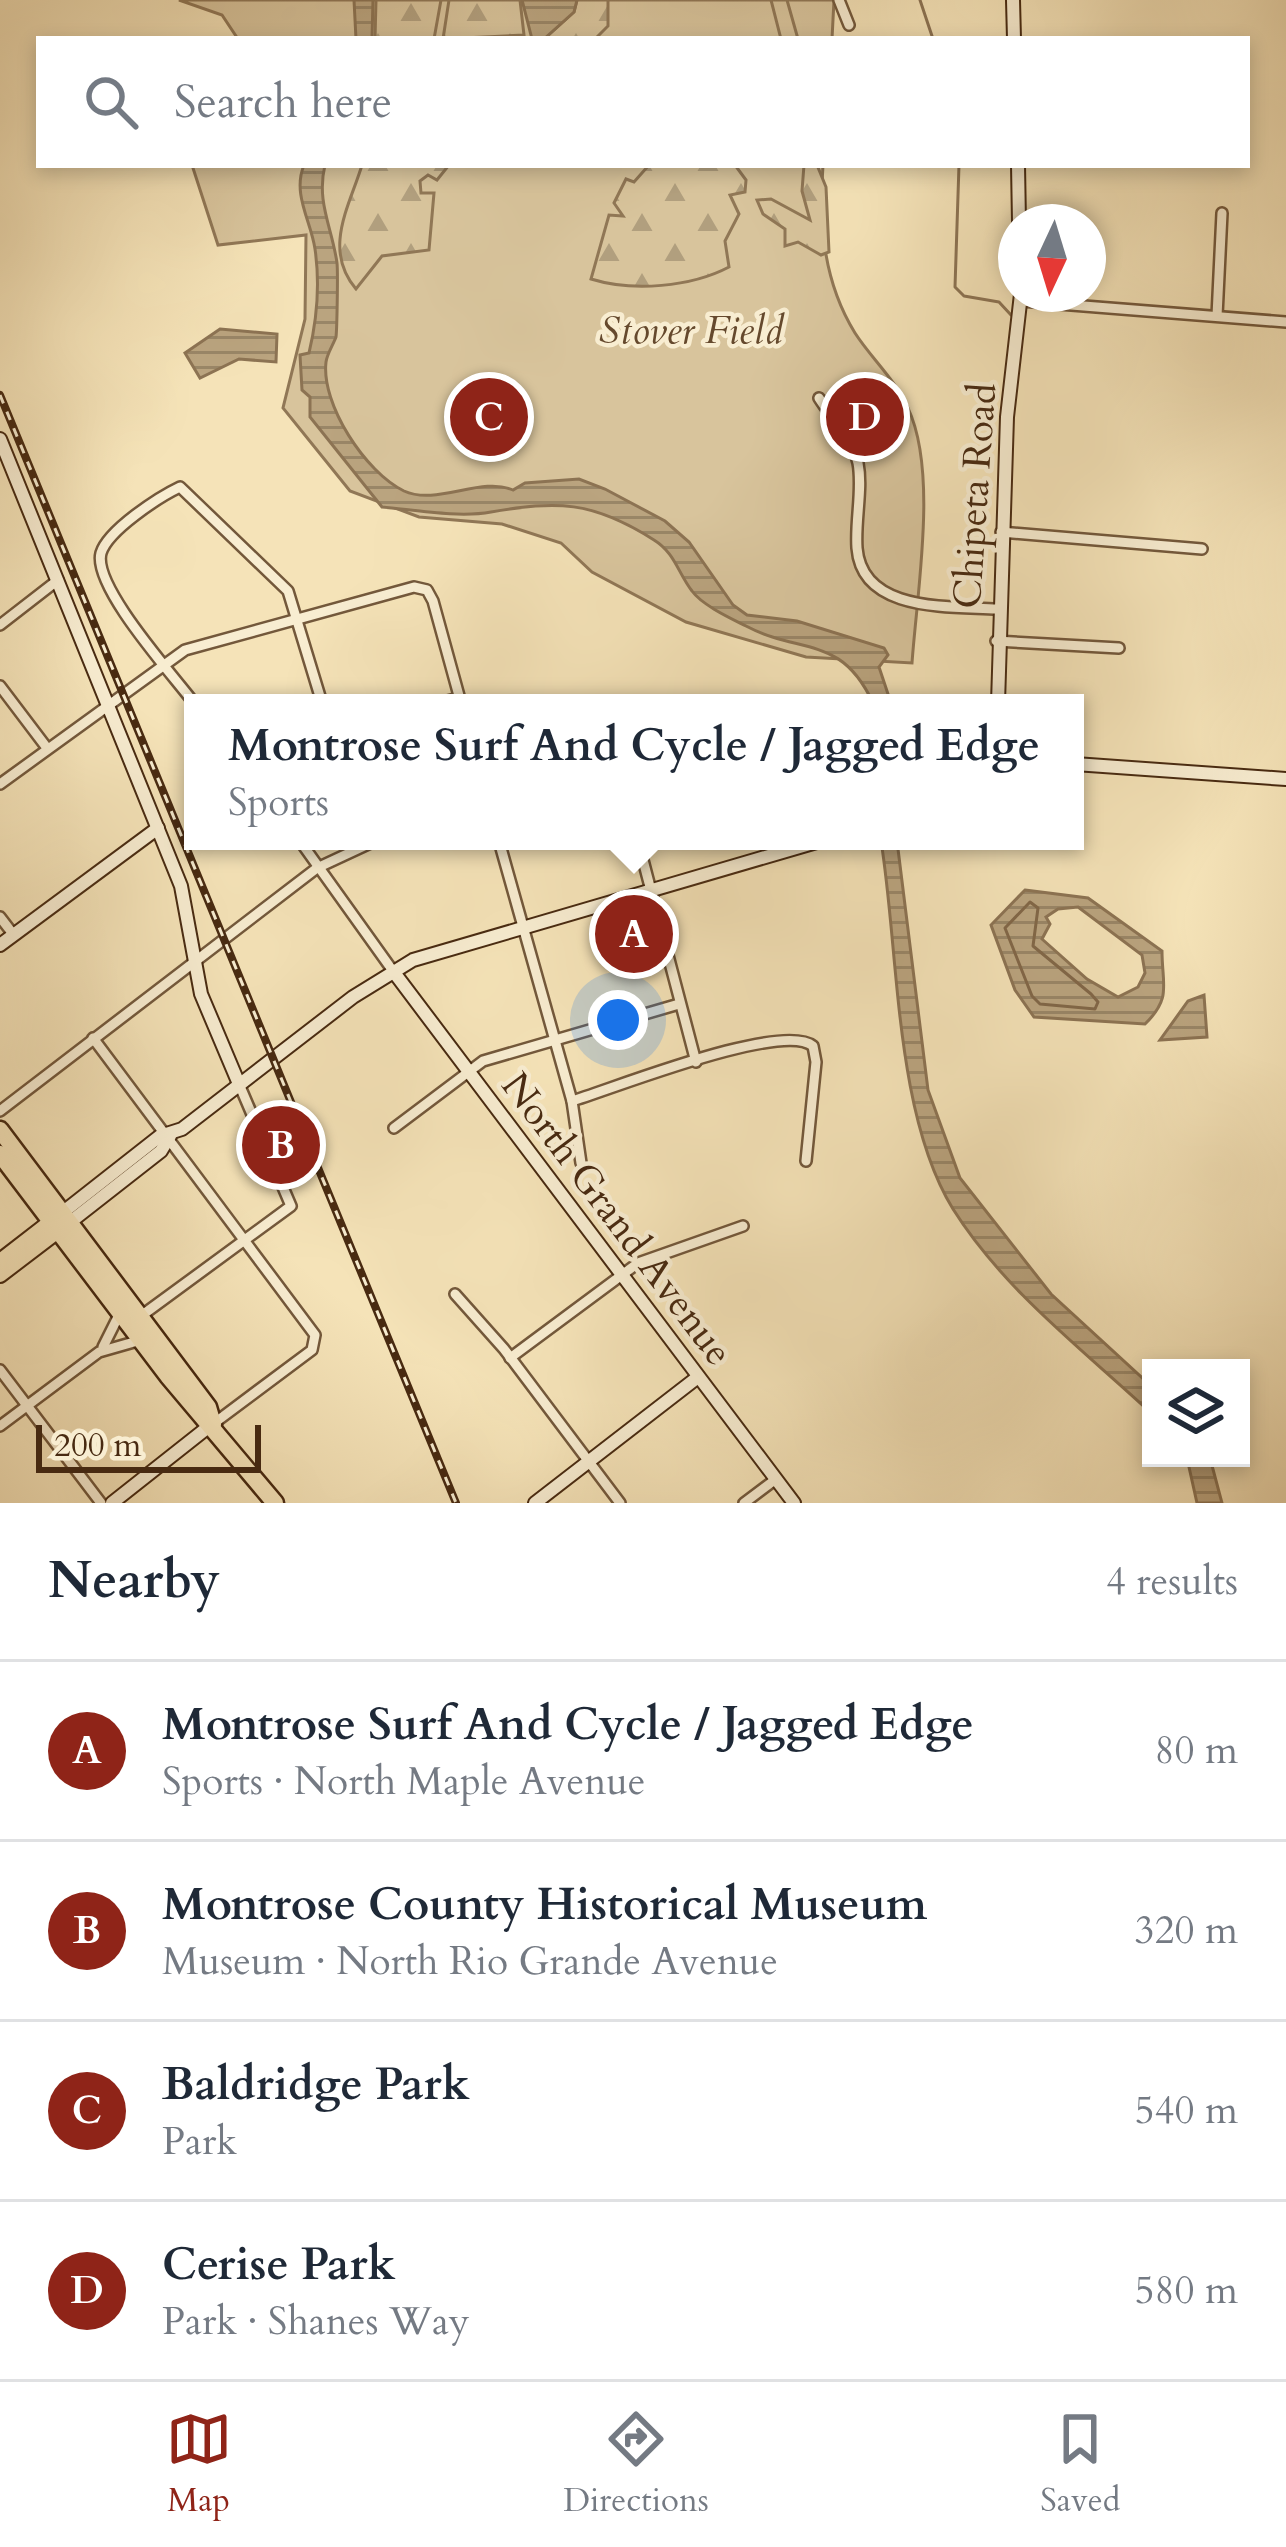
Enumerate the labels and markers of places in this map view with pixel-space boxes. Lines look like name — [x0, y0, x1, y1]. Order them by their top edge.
pin: C — [450, 372, 528, 462]
pin: D — [826, 372, 904, 462]
pin: A — [595, 889, 673, 979]
pin: B — [242, 1100, 320, 1190]

